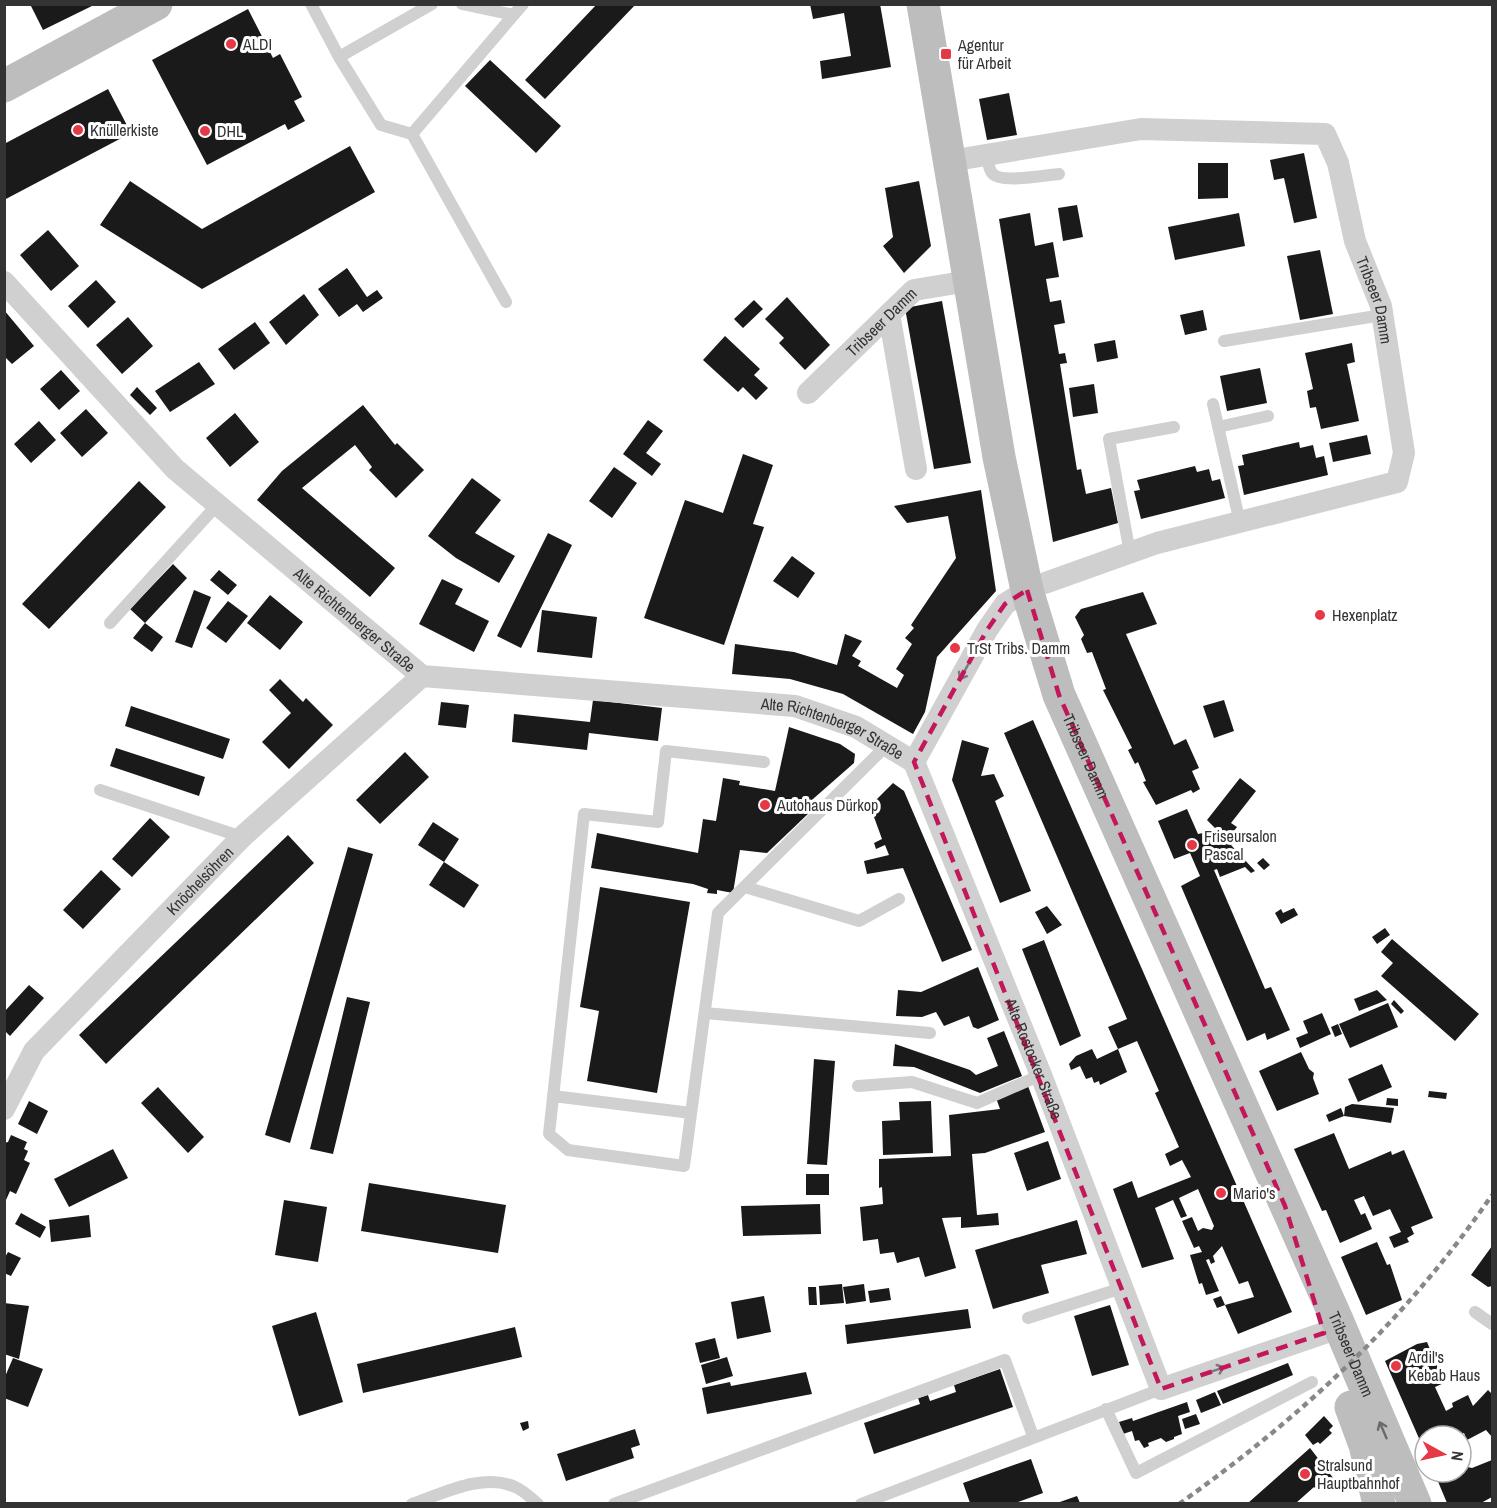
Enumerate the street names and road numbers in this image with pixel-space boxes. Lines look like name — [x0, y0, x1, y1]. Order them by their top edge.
street label: Tribseer Damm — [1351, 253, 1398, 345]
street label: Tribseer Damm — [841, 282, 921, 361]
street label: Alte Richtenberger Straße — [289, 562, 420, 677]
street label: Alte Richtenberger Straße — [759, 692, 908, 764]
street label: Tribseer Damm — [1058, 710, 1115, 802]
street label: Knöchelsöhren — [161, 841, 238, 920]
street label: Alte Rostocker Straße — [1000, 994, 1068, 1122]
street label: Tribseer Damm — [1324, 1308, 1379, 1400]

